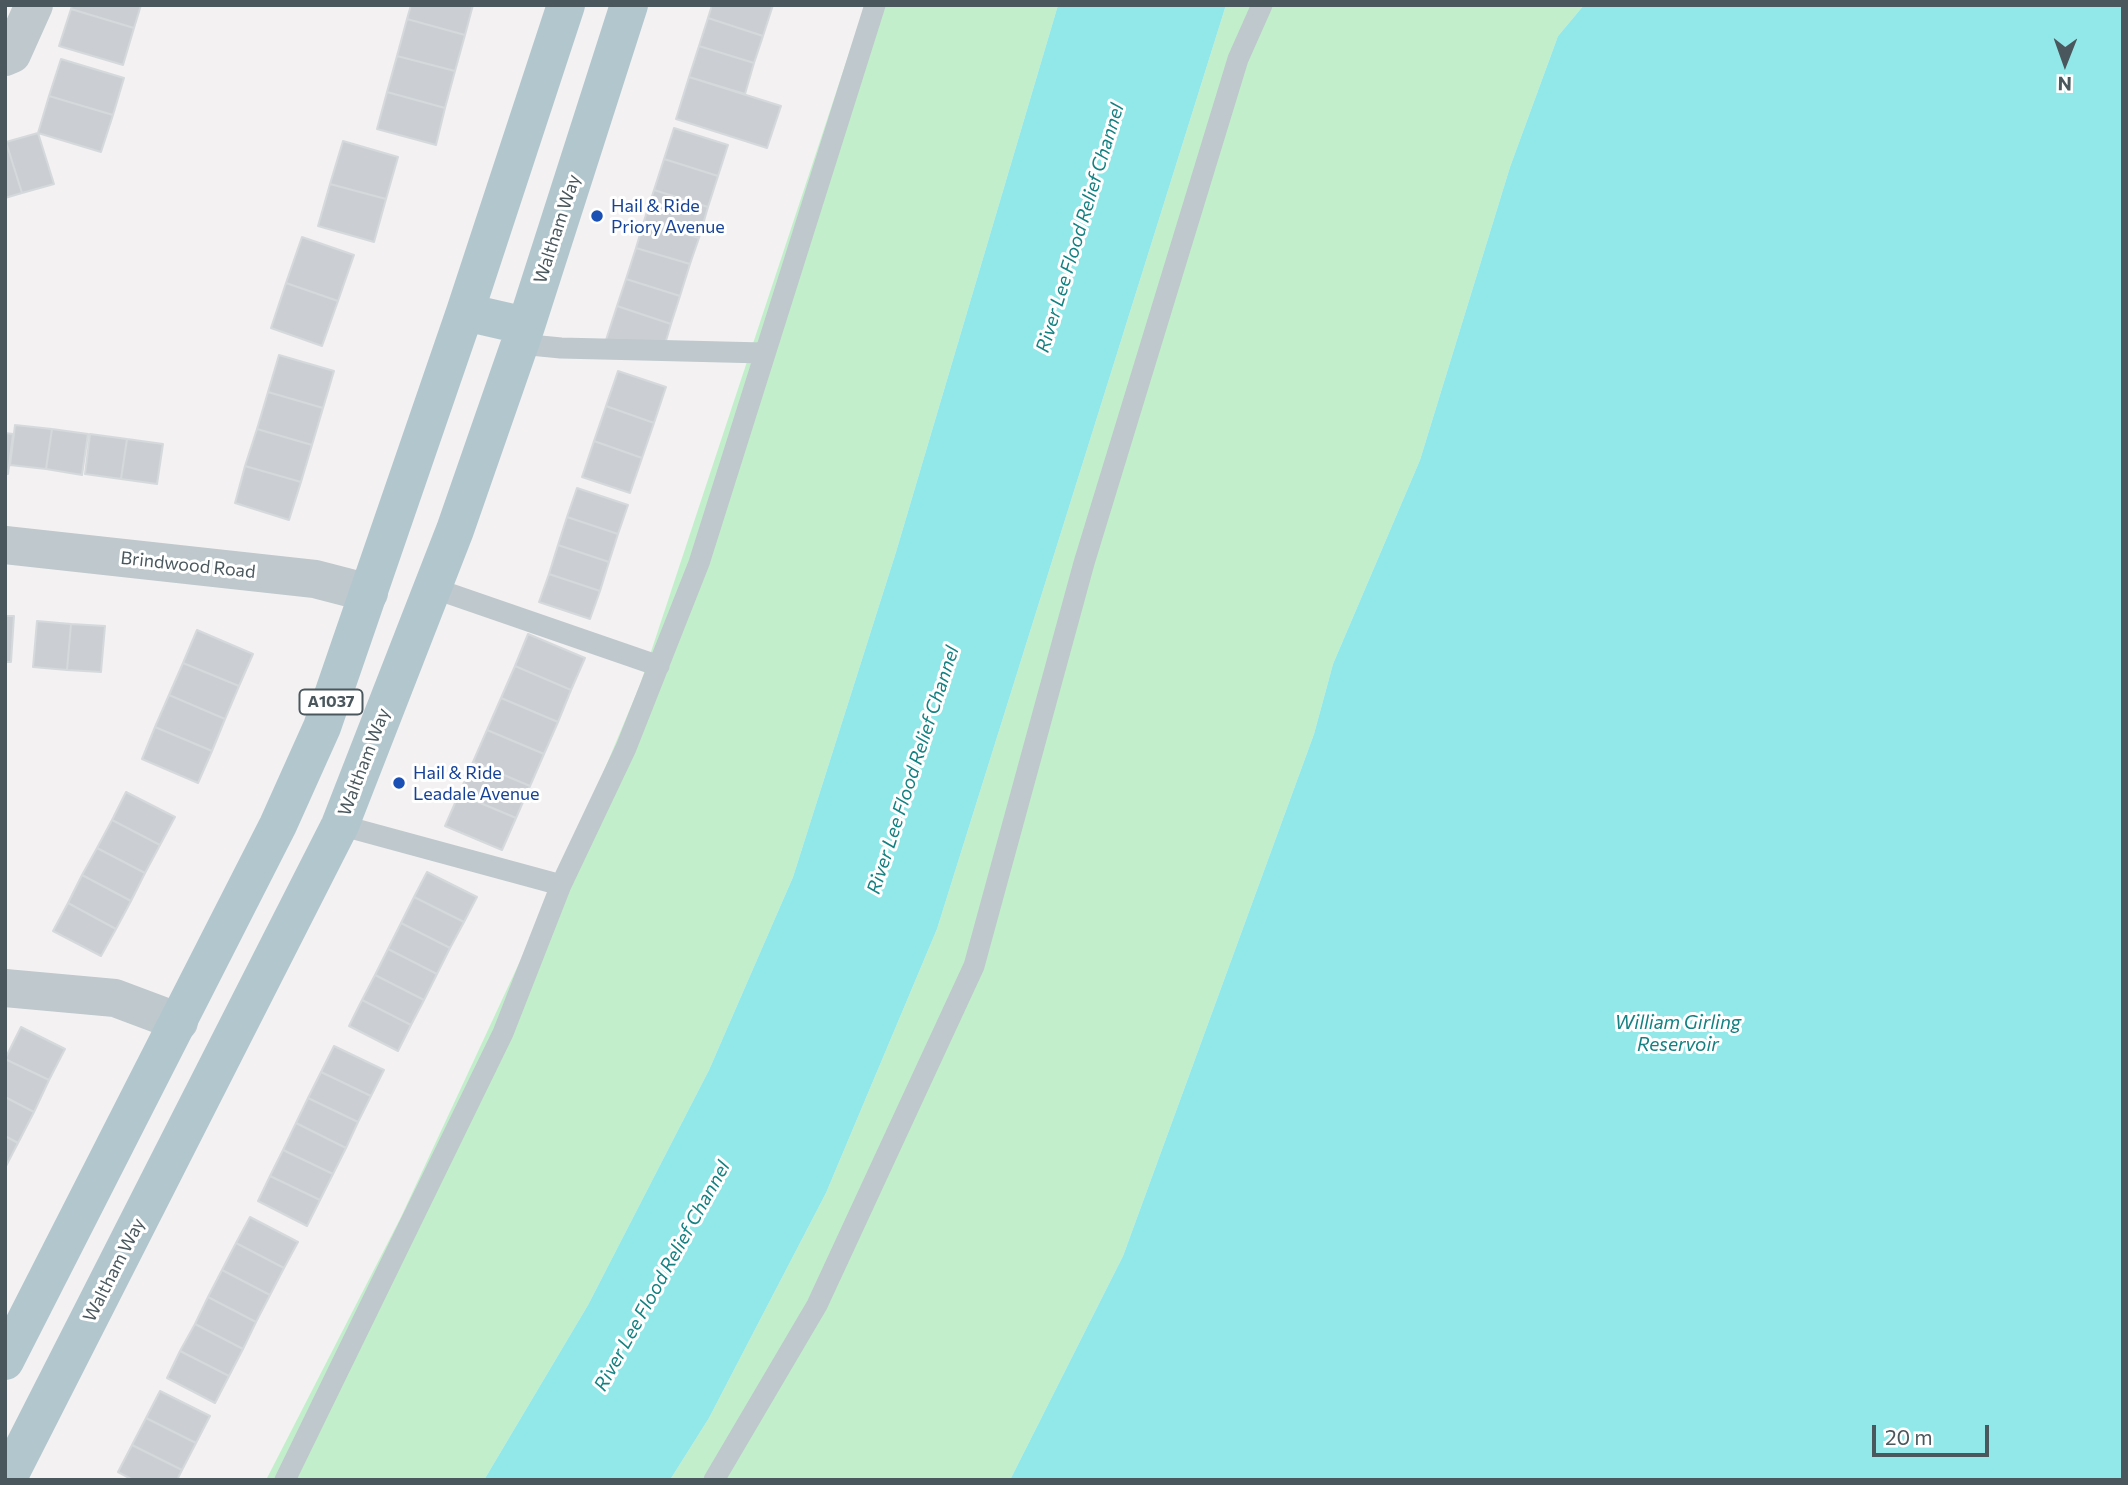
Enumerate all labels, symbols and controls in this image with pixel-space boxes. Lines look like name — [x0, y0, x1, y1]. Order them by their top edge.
north arrow — [2030, 28, 2100, 98]
text: N — [2057, 73, 2072, 96]
water label: River Lee Flood Relief Channel — [1031, 101, 1129, 355]
street label: Waltham Way — [529, 172, 585, 286]
place label: Hail & Ride Priory Avenue — [611, 195, 725, 238]
marker: Hail & Ride Priory Avenue — [589, 208, 605, 224]
street label: Brindwood Road — [119, 547, 257, 583]
water label: River Lee Flood Relief Channel — [862, 643, 964, 897]
road number: A1037 — [300, 690, 362, 715]
street label: Waltham Way — [334, 705, 394, 819]
place label: Hail & Ride Leadale Avenue — [413, 762, 540, 804]
marker: Hail & Ride Leadale Avenue — [391, 775, 407, 791]
water label: William Girling Reservoir — [1615, 1012, 1741, 1056]
water label: River Lee Flood Relief Channel — [589, 1157, 735, 1395]
street label: Waltham Way — [79, 1214, 149, 1326]
scale bar — [1876, 1412, 1993, 1456]
text: 20 m — [1885, 1424, 1933, 1449]

